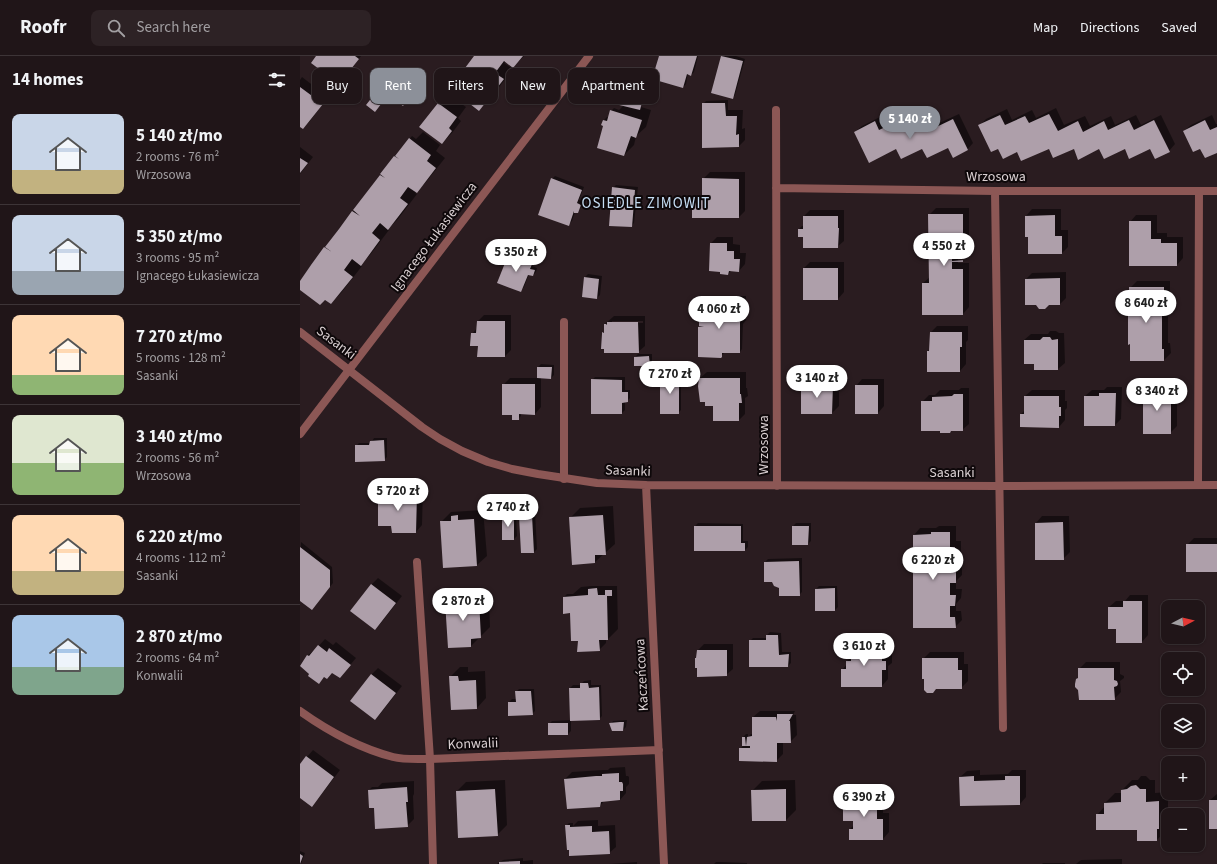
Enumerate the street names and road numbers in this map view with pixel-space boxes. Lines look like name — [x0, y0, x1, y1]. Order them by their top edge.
street label: Wrzosowa — [966, 167, 1026, 187]
street label: Ignacego Łukasiewicza — [386, 178, 482, 296]
street label: Sasanki — [312, 321, 360, 365]
street label: Wrzosowa — [754, 415, 774, 475]
street label: Sasanki — [605, 460, 651, 482]
street label: Sasanki — [929, 463, 975, 483]
street label: Kaczeńcowa — [630, 638, 654, 712]
street label: Konwalii — [447, 733, 499, 755]

